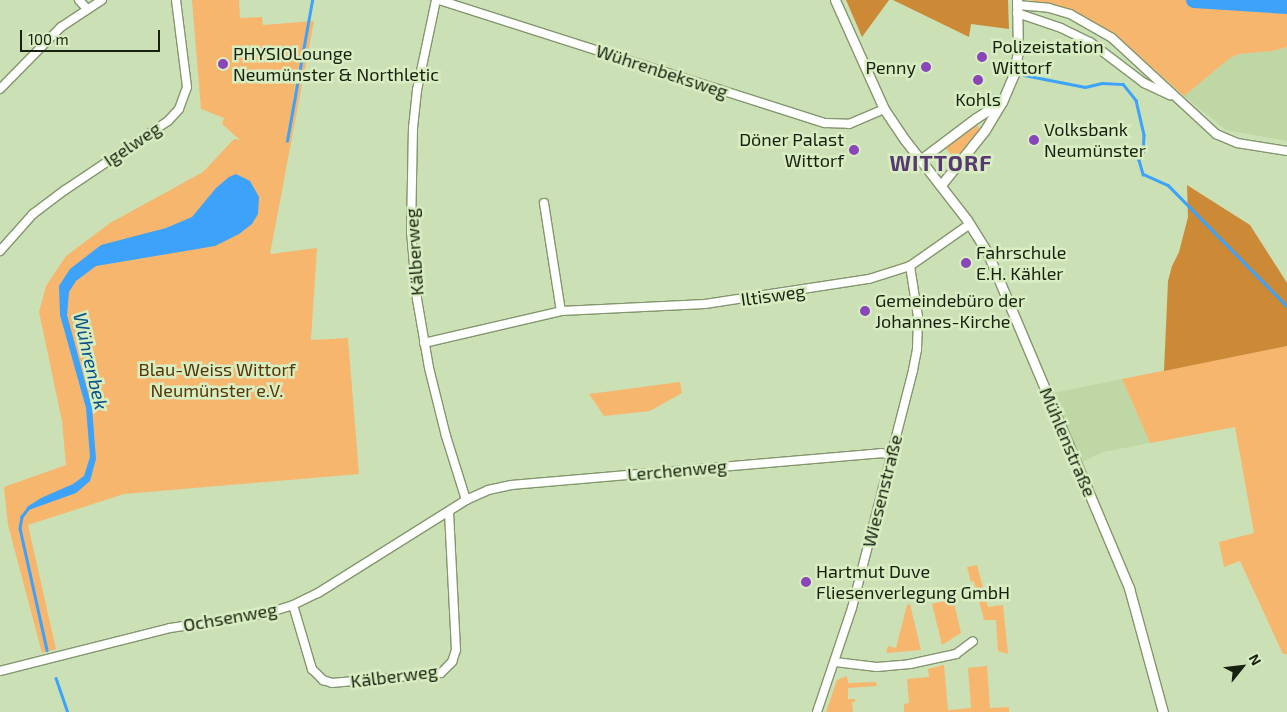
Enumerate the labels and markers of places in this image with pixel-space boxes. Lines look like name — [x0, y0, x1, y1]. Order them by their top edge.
place label: Polizeistation Wittorf — [992, 36, 1104, 78]
place label: PHYSIOLounge Neumünster & Northletic — [233, 43, 439, 86]
marker: Polizeistation Wittorf — [976, 51, 988, 63]
place label: Penny — [865, 56, 916, 78]
marker: PHYSIOLounge Neumünster & Northletic — [217, 58, 229, 70]
marker: Penny — [920, 61, 932, 73]
marker: Kohls — [972, 74, 984, 86]
place label: Kohls — [955, 88, 1001, 110]
place label: Volksbank Neumünster — [1044, 119, 1146, 162]
place label: Döner Palast Wittorf — [739, 129, 844, 172]
marker: Volksbank Neumünster — [1028, 134, 1040, 146]
marker: Döner Palast Wittorf — [848, 144, 860, 156]
place label: Fahrschule E.H. Kähler — [976, 242, 1067, 284]
marker: Fahrschule E.H. Kähler — [960, 257, 972, 269]
place label: Gemeindebüro der Johannes-Kirche — [875, 290, 1025, 332]
marker: Gemeindebüro der Johannes-Kirche — [859, 305, 871, 317]
place label: Hartmut Duve Fliesenverlegung GmbH — [816, 561, 1010, 604]
marker: Hartmut Duve Fliesenverlegung GmbH — [800, 576, 812, 588]

